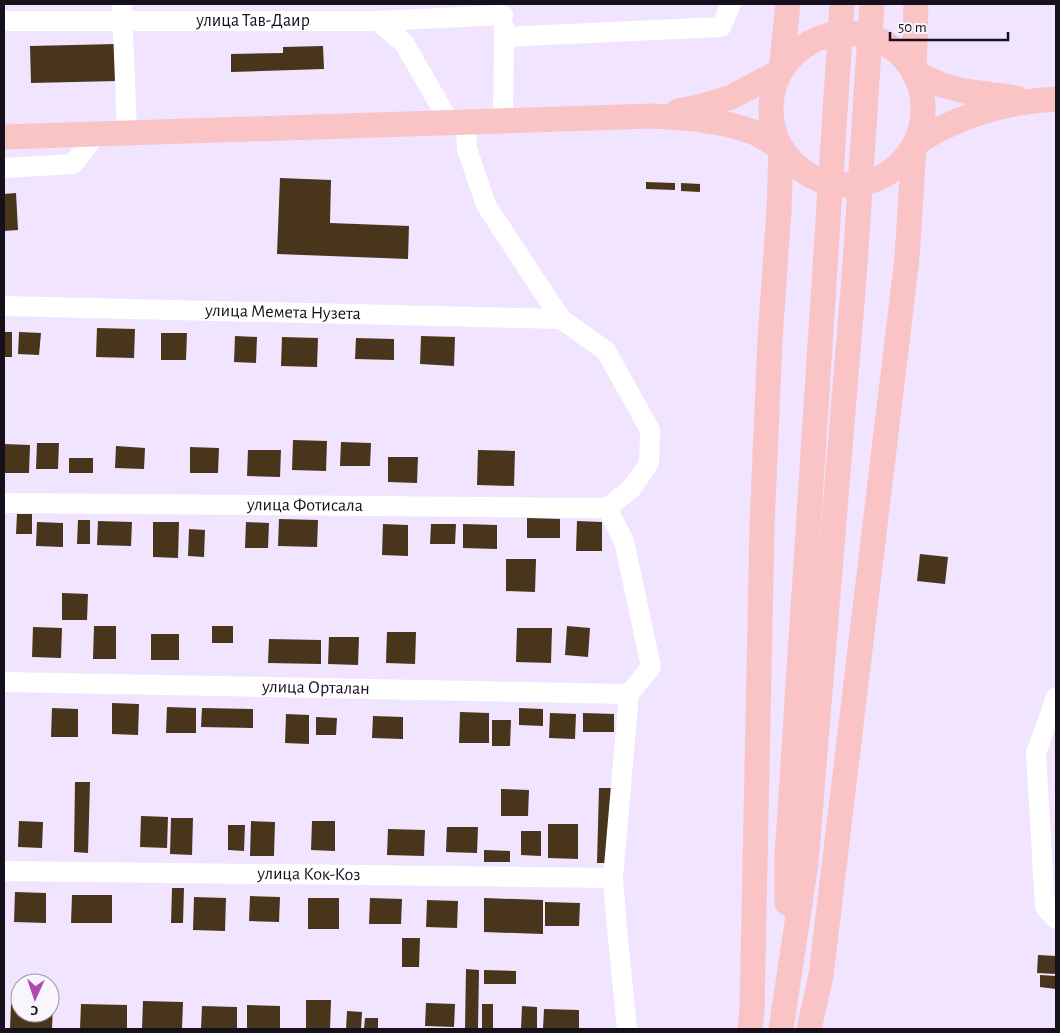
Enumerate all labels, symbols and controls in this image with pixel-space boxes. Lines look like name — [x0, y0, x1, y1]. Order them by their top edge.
scale bar — [890, 10, 1008, 42]
street label: улица Тав-Даир — [195, 12, 310, 30]
text: 50 m — [898, 20, 927, 35]
street label: улица Мемета Нузета — [204, 302, 361, 323]
street label: улица Фотисала — [246, 496, 363, 515]
street label: улица Орталан — [261, 678, 370, 698]
street label: улица Кок-Коз — [256, 865, 361, 884]
north arrow — [10, 973, 60, 1023]
text: С — [30, 1003, 39, 1017]

